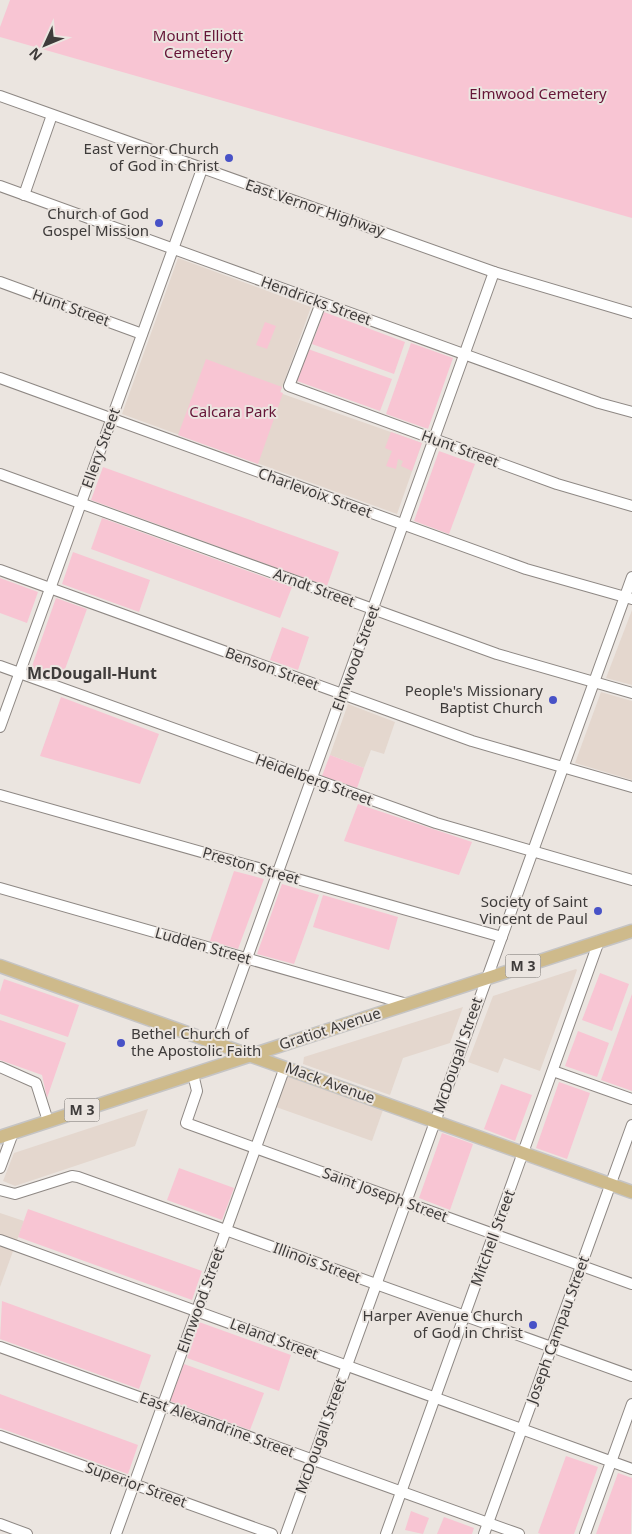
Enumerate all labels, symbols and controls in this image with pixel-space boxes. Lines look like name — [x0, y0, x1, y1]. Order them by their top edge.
north arrow — [20, 20, 70, 70]
park label: Mount Elliott Cemetery — [153, 25, 244, 62]
text: N — [24, 44, 46, 65]
park label: Elmwood Cemetery — [469, 83, 607, 103]
place label: East Vernor Church of God in Christ — [84, 138, 220, 175]
marker: East Vernor Church of God in Christ — [223, 152, 235, 164]
street label: East Vernor Highway — [243, 174, 388, 240]
place label: Church of God Gospel Mission — [42, 203, 149, 240]
marker: Church of God Gospel Mission — [153, 217, 165, 229]
street label: Hendricks Street — [258, 271, 375, 330]
street label: Hunt Street — [30, 284, 113, 330]
park label: Calcara Park — [189, 401, 277, 421]
street label: Ellery Street — [76, 404, 124, 491]
street label: Hunt Street — [419, 425, 502, 471]
street label: Charlevoix Street — [256, 462, 376, 522]
street label: Arndt Street — [271, 563, 358, 611]
street label: Elmwood Street — [327, 601, 384, 713]
street label: Benson Street — [223, 642, 323, 695]
district label: McDougall-Hunt — [27, 662, 157, 684]
place label: People's Missionary Baptist Church — [405, 680, 543, 717]
marker: People's Missionary Baptist Church — [547, 694, 559, 706]
street label: Heidelberg Street — [253, 749, 376, 810]
street label: Preston Street — [200, 842, 303, 889]
place label: Society of Saint Vincent de Paul — [479, 891, 589, 928]
marker: Society of Saint Vincent de Paul — [592, 905, 604, 917]
street label: Ludden Street — [153, 922, 254, 968]
road number: M 3 — [506, 954, 540, 978]
street label: McDougall Street — [428, 994, 486, 1115]
street label: Gratiot Avenue — [276, 1002, 383, 1054]
place label: Bethel Church of the Apostolic Faith — [131, 1023, 261, 1060]
marker: Bethel Church of the Apostolic Faith — [115, 1037, 127, 1049]
street label: Mack Avenue — [283, 1057, 378, 1107]
road number: M 3 — [64, 1098, 100, 1122]
street label: Saint Joseph Street — [320, 1162, 451, 1226]
street label: Mitchell Street — [465, 1186, 519, 1289]
street label: Illinois Street — [271, 1237, 364, 1287]
street label: Elmwood Street — [172, 1243, 229, 1355]
street label: Joseph Campau Street — [520, 1252, 593, 1408]
place label: Harper Avenue Church of God in Christ — [363, 1305, 524, 1342]
street label: Leland Street — [227, 1313, 322, 1364]
marker: Harper Avenue Church of God in Christ — [527, 1319, 539, 1331]
street label: McDougall Street — [290, 1375, 350, 1496]
street label: East Alexandrine Street — [137, 1387, 298, 1462]
street label: Superior Street — [83, 1456, 190, 1512]

